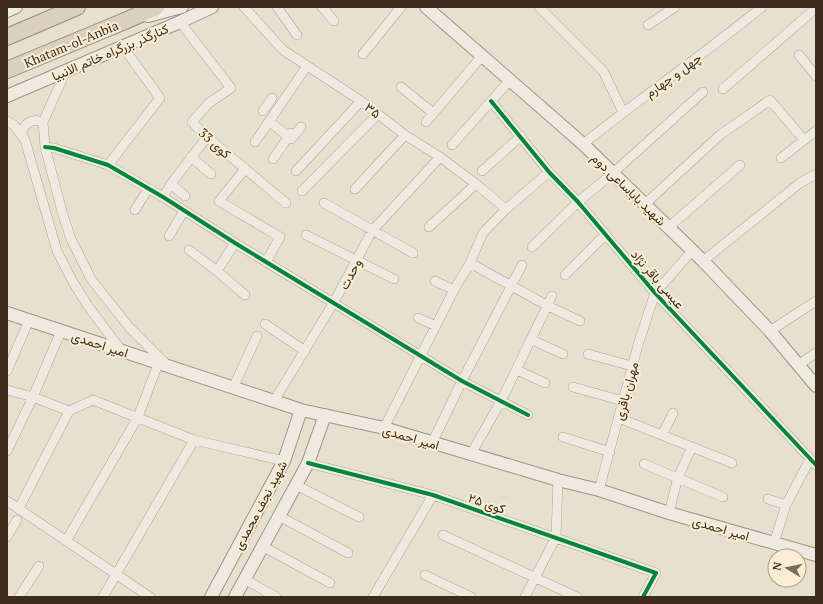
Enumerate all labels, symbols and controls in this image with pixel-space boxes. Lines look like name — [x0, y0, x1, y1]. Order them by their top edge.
street label: Khatam-ol-Anbia — [21, 16, 121, 72]
street label: کنارگذر بزرگراه خاتم الانبیا — [49, 19, 171, 85]
street label: چهل و چهارم — [641, 48, 706, 102]
street label: ۳۵ — [361, 98, 385, 122]
street label: کوی 33 — [195, 124, 235, 162]
street label: شهید باباساعی دوم — [588, 149, 670, 229]
street label: عیسی باقر نژاد — [627, 246, 689, 313]
street label: وحدت — [334, 255, 366, 293]
street label: امیر احمدی — [69, 326, 131, 362]
street label: مهران باقری — [610, 360, 642, 422]
street label: امیر احمدی — [380, 420, 442, 454]
street label: شهید نجف محمدی — [229, 457, 291, 553]
street label: کوی ۲۵ — [466, 488, 508, 518]
street label: امیر احمدی — [690, 511, 752, 545]
north arrow — [767, 548, 807, 588]
text: N — [770, 560, 785, 572]

